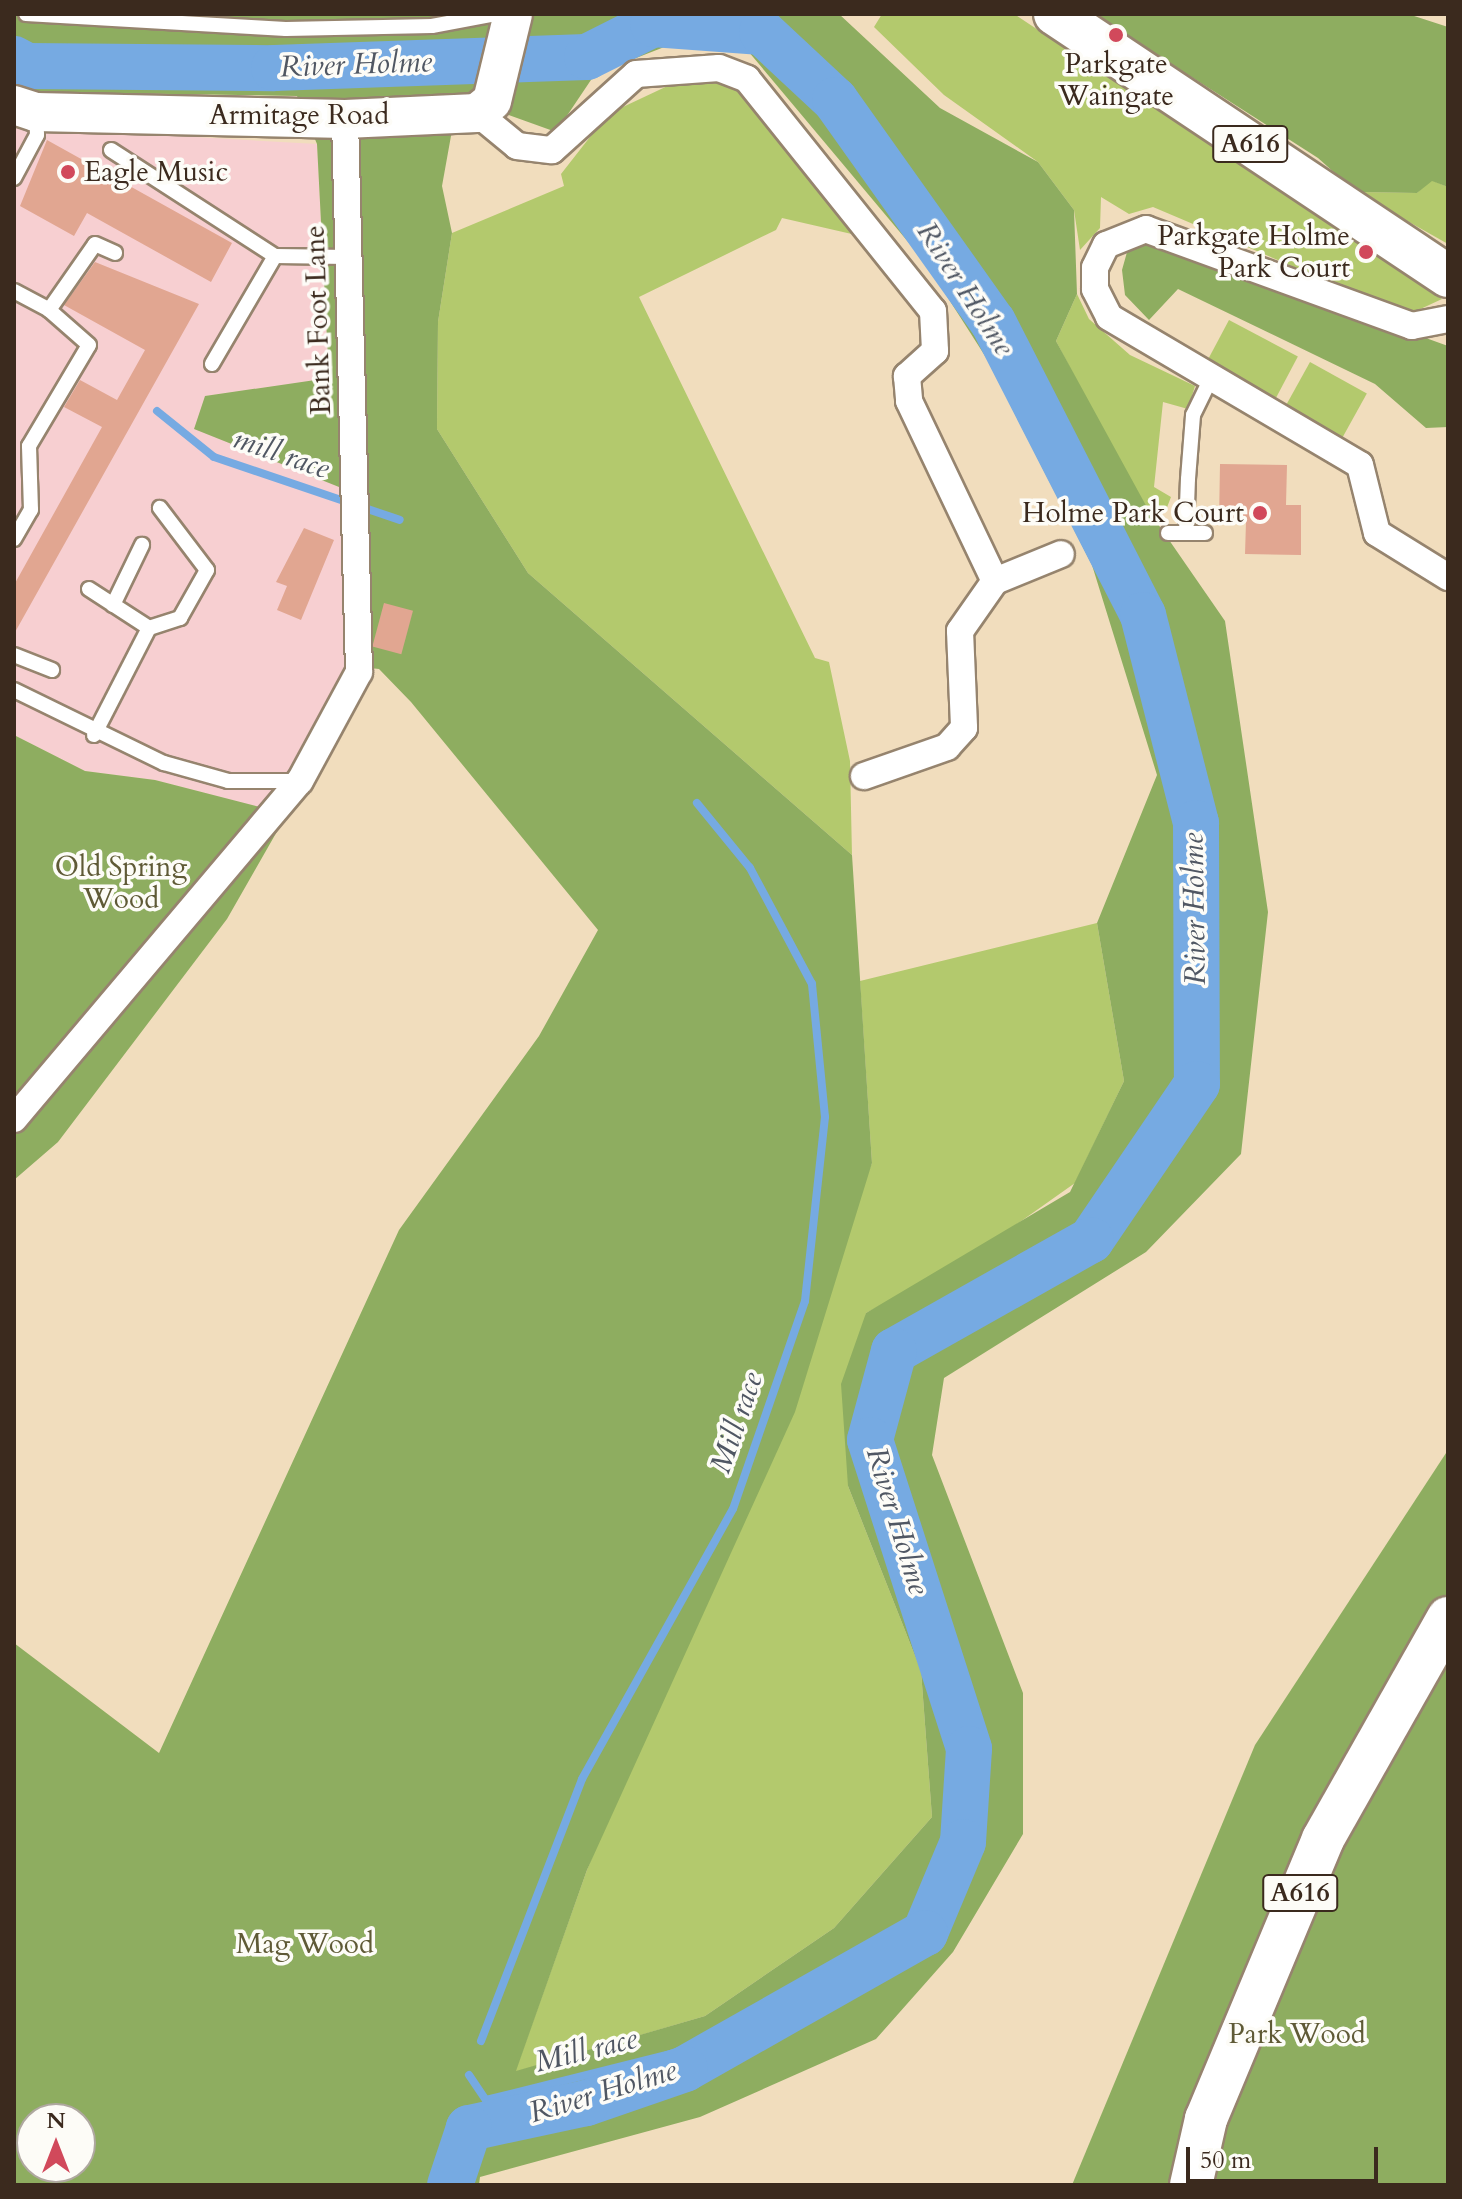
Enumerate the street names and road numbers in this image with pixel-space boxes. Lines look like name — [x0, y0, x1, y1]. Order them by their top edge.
street label: Armitage Road — [209, 98, 389, 132]
road number: A616 — [1212, 122, 1288, 166]
street label: Bank Foot Lane — [298, 225, 338, 415]
road number: A616 — [1262, 1871, 1338, 1915]

